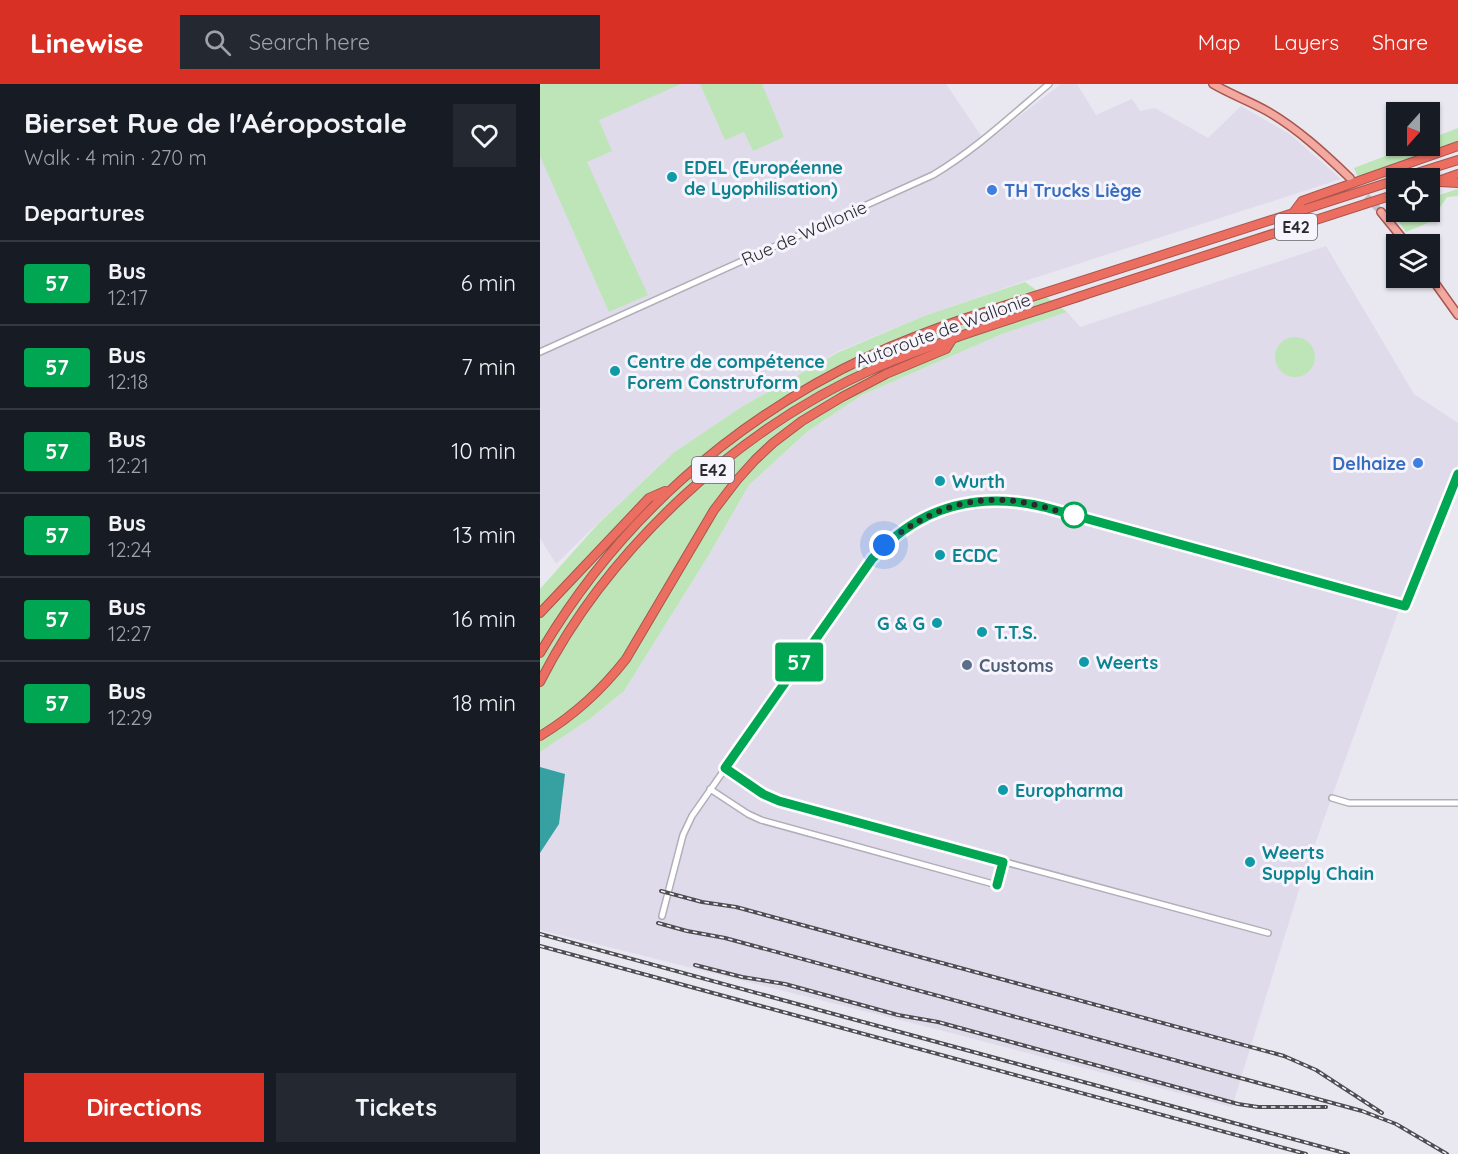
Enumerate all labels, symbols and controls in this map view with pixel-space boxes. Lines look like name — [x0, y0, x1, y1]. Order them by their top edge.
search box — [180, 15, 600, 69]
text: Linewise — [30, 25, 144, 60]
icon: search — [201, 26, 234, 59]
text: Search here — [249, 28, 370, 56]
text: Map — [1198, 29, 1241, 55]
text: Layers — [1274, 29, 1339, 55]
text: Share — [1372, 29, 1428, 55]
north arrow — [1386, 102, 1440, 156]
map controls — [1386, 102, 1440, 288]
button: heart — [453, 104, 516, 167]
text: Bierset Rue de l'Aéropostale — [24, 105, 407, 140]
text: Walk · 4 min · 270 m — [24, 145, 207, 170]
place label: EDEL (Européenne de Lyophilisation) — [684, 156, 843, 200]
button: locate — [1386, 168, 1440, 222]
marker: EDEL (Européenne de Lyophilisation) — [665, 170, 679, 184]
place label: TH Trucks Liège — [1004, 179, 1142, 202]
marker: TH Trucks Liège — [985, 183, 999, 197]
street label: Rue de Wallonie — [738, 195, 870, 271]
text: Departures — [24, 199, 145, 227]
road number: E42 — [1275, 214, 1317, 240]
button: layers — [1386, 234, 1440, 288]
text: Bus — [108, 257, 146, 285]
text: 6 min — [461, 269, 516, 297]
text: 57 — [45, 270, 69, 296]
text: 12:17 — [108, 285, 148, 310]
street label: Autoroute de Wallonie — [852, 288, 1034, 372]
text: Bus — [108, 341, 146, 369]
place label: Centre de compétence Forem Construform — [627, 350, 825, 394]
text: 7 min — [461, 353, 516, 381]
text: 57 — [45, 354, 69, 380]
marker: Centre de compétence Forem Construform — [608, 364, 622, 378]
text: 12:18 — [108, 369, 148, 394]
text: Bus — [108, 425, 146, 453]
text: 10 min — [451, 437, 516, 465]
text: 57 — [45, 438, 69, 464]
place label: Delhaize — [1332, 452, 1406, 475]
text: 12:21 — [108, 453, 149, 478]
marker: Delhaize — [1411, 456, 1425, 470]
road number: E42 — [692, 457, 734, 483]
place label: Wurth — [952, 470, 1005, 493]
marker: Wurth — [933, 474, 947, 488]
unlabelled marker — [1061, 502, 1087, 528]
text: Bus — [108, 509, 146, 537]
text: 13 min — [453, 521, 516, 549]
text: 57 — [45, 522, 69, 548]
your location — [869, 530, 899, 560]
text: 12:24 — [108, 537, 152, 562]
place label: ECDC — [952, 544, 998, 567]
marker: ECDC — [933, 548, 947, 562]
text: Bus — [108, 593, 146, 621]
text: 16 min — [453, 605, 516, 633]
text: 57 — [45, 606, 69, 632]
place label: G & G — [877, 612, 925, 635]
marker: G & G — [930, 616, 944, 630]
text: 12:27 — [108, 621, 151, 646]
place label: T.T.S. — [994, 621, 1037, 644]
marker: T.T.S. — [975, 625, 989, 639]
line badge: 57 — [772, 642, 826, 682]
text: 57 — [787, 649, 811, 675]
place label: Weerts — [1096, 651, 1158, 674]
place label: Customs — [979, 654, 1054, 677]
marker: Weerts — [1077, 655, 1091, 669]
marker: Customs — [960, 658, 974, 672]
text: Bus — [108, 677, 146, 705]
text: 18 min — [452, 689, 516, 717]
text: 57 — [45, 690, 69, 716]
text: 12:29 — [108, 705, 152, 730]
place label: Europharma — [1015, 779, 1123, 802]
marker: Europharma — [996, 783, 1010, 797]
place label: Weerts Supply Chain — [1262, 841, 1374, 885]
marker: Weerts Supply Chain — [1243, 855, 1257, 869]
button: Directions — [24, 1073, 264, 1142]
button: Tickets — [276, 1073, 516, 1142]

